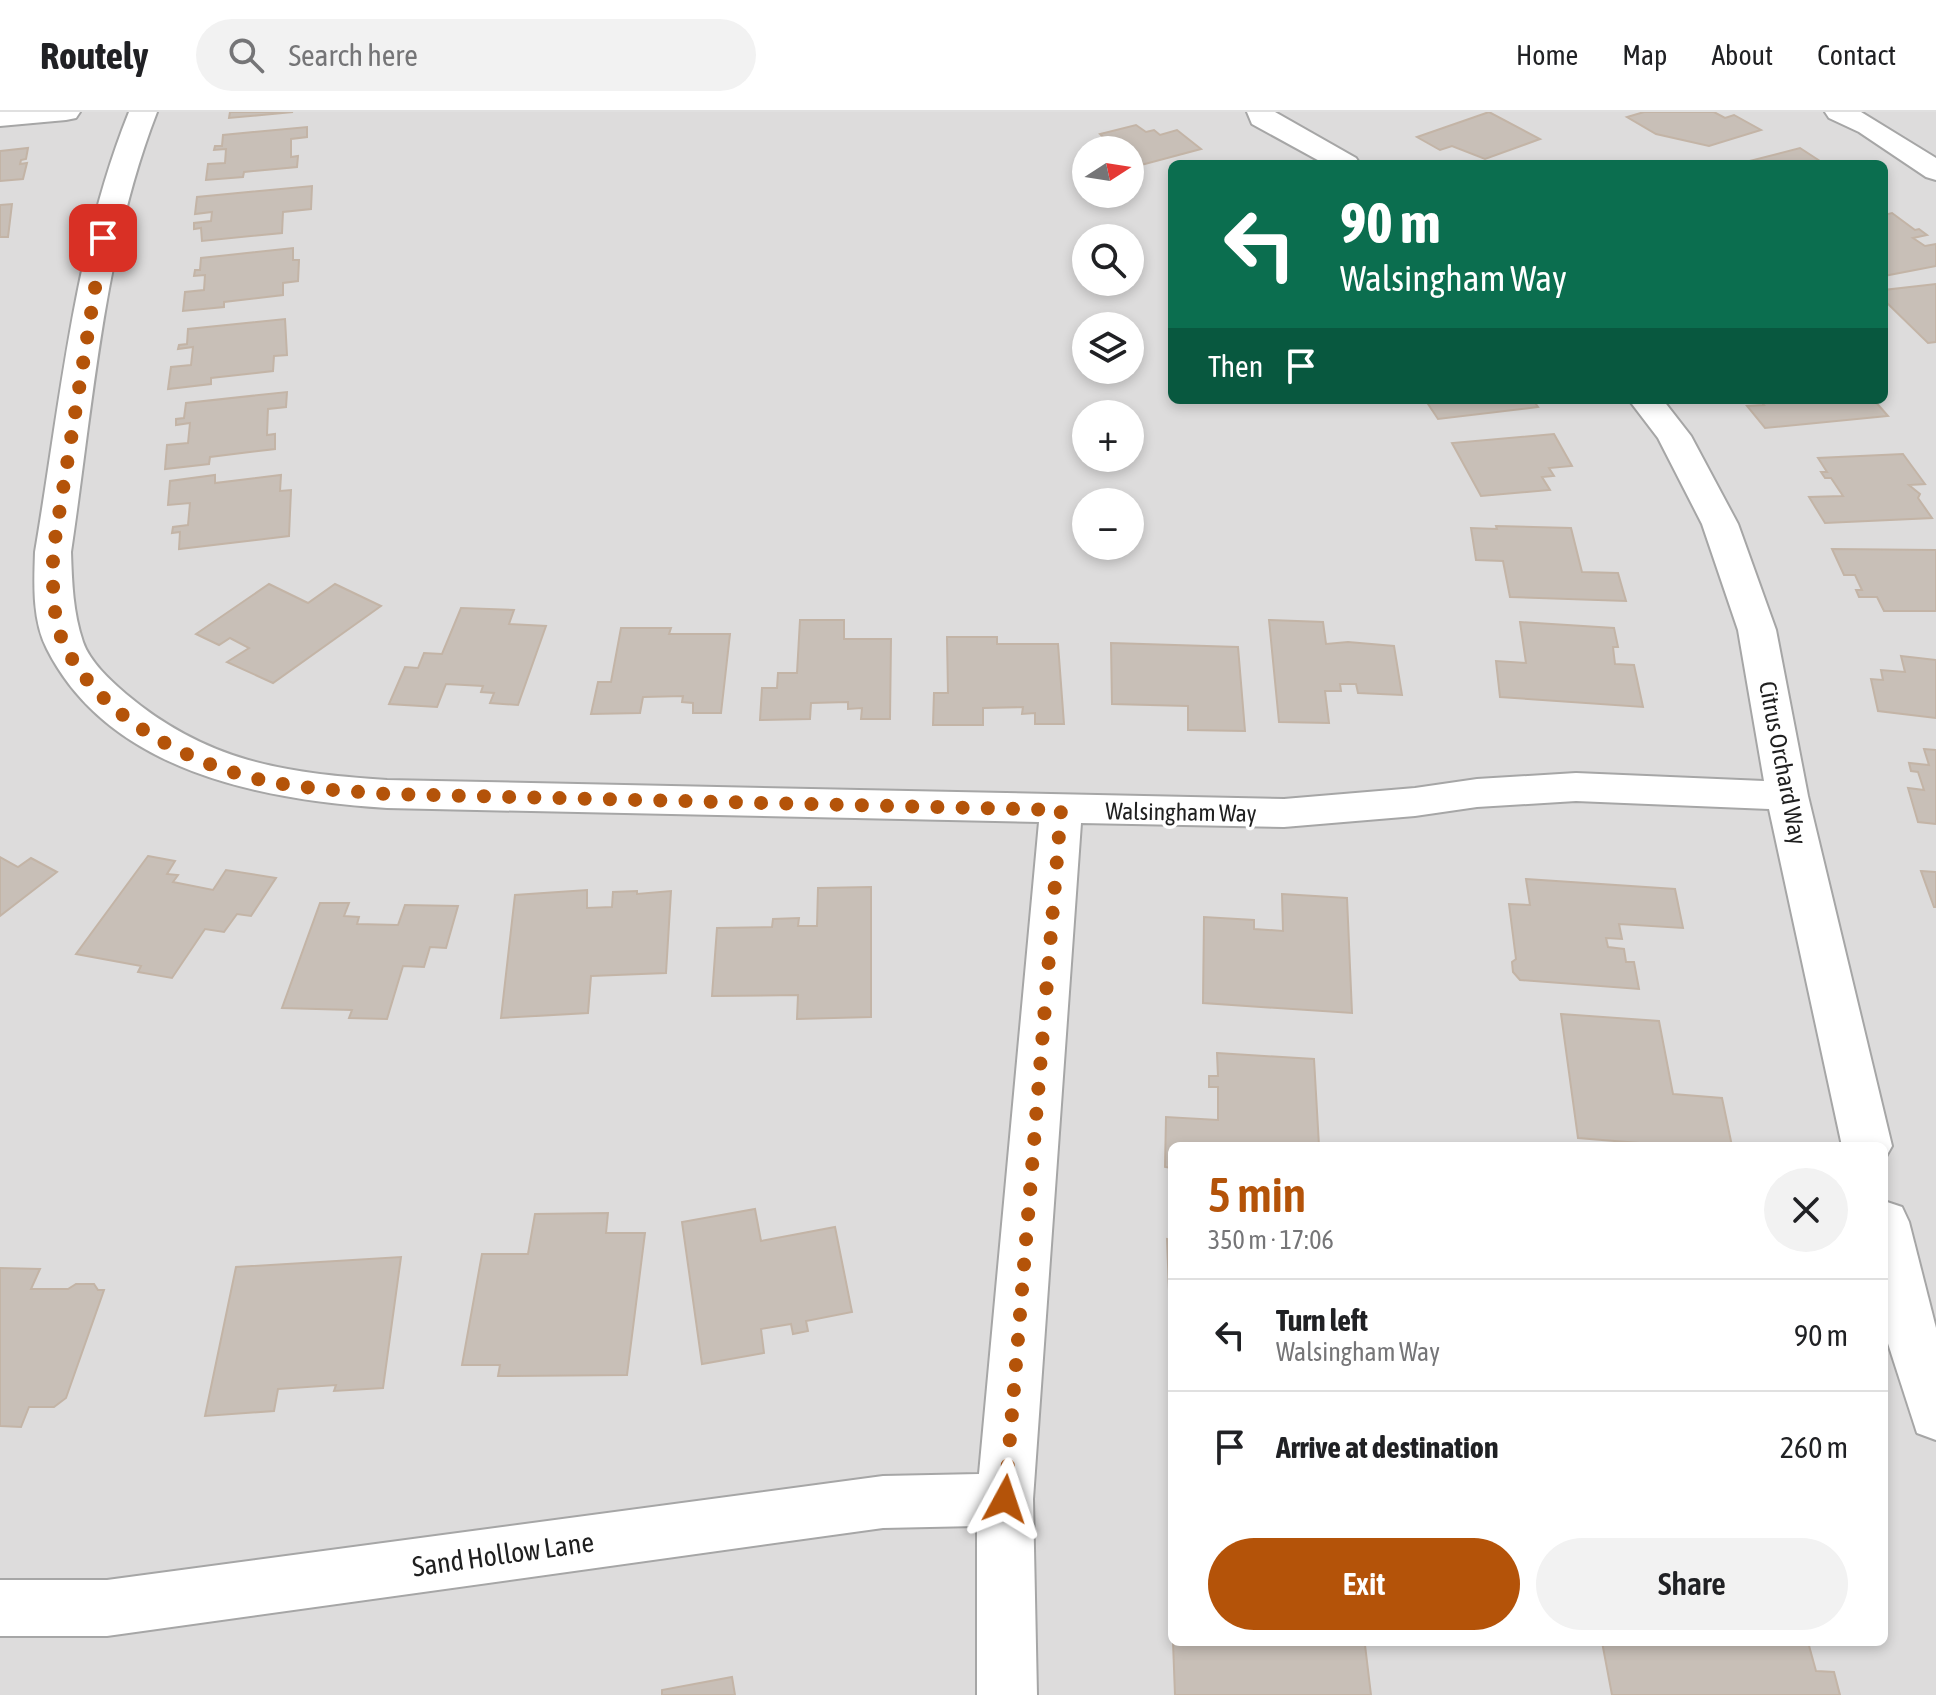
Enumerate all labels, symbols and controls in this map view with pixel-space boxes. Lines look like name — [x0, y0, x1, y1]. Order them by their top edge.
search box — [196, 19, 756, 91]
icon: search — [224, 33, 268, 77]
text: Routely — [40, 34, 148, 77]
text: Search here — [288, 38, 418, 72]
text: Home — [1516, 39, 1578, 71]
text: Map — [1622, 39, 1667, 71]
text: About — [1711, 39, 1773, 71]
text: Contact — [1817, 39, 1896, 71]
north arrow — [1072, 136, 1144, 208]
map controls — [1072, 136, 1144, 560]
text: 90 m — [1340, 191, 1441, 255]
icon: left — [1208, 192, 1312, 296]
pin — [69, 204, 137, 272]
icon: arrive — [81, 216, 125, 260]
button: search — [1072, 224, 1144, 296]
text: Walsingham Way — [1340, 257, 1567, 299]
button: layers — [1072, 312, 1144, 384]
icon: arrive — [1279, 344, 1323, 388]
text: Then — [1208, 349, 1263, 383]
button: + — [1072, 400, 1144, 472]
button: − — [1072, 488, 1144, 560]
street label: Citrus Orchard Way — [1754, 679, 1812, 847]
street label: Walsingham Way — [1105, 797, 1257, 827]
text: 5 min — [1208, 1167, 1306, 1222]
button: close — [1764, 1168, 1848, 1252]
text: 350 m · 17:06 — [1208, 1225, 1334, 1255]
text: Turn left — [1276, 1303, 1368, 1337]
icon: left — [1208, 1313, 1252, 1357]
text: 90 m — [1794, 1318, 1848, 1352]
text: Walsingham Way — [1276, 1337, 1440, 1367]
icon: arrive — [1208, 1425, 1252, 1469]
text: Arrive at destination — [1276, 1430, 1498, 1464]
text: 260 m — [1780, 1430, 1848, 1464]
position arrow — [963, 1457, 1047, 1541]
street label: Sand Hollow Lane — [410, 1525, 596, 1583]
button: Exit — [1208, 1538, 1520, 1630]
button: Share — [1536, 1538, 1848, 1630]

